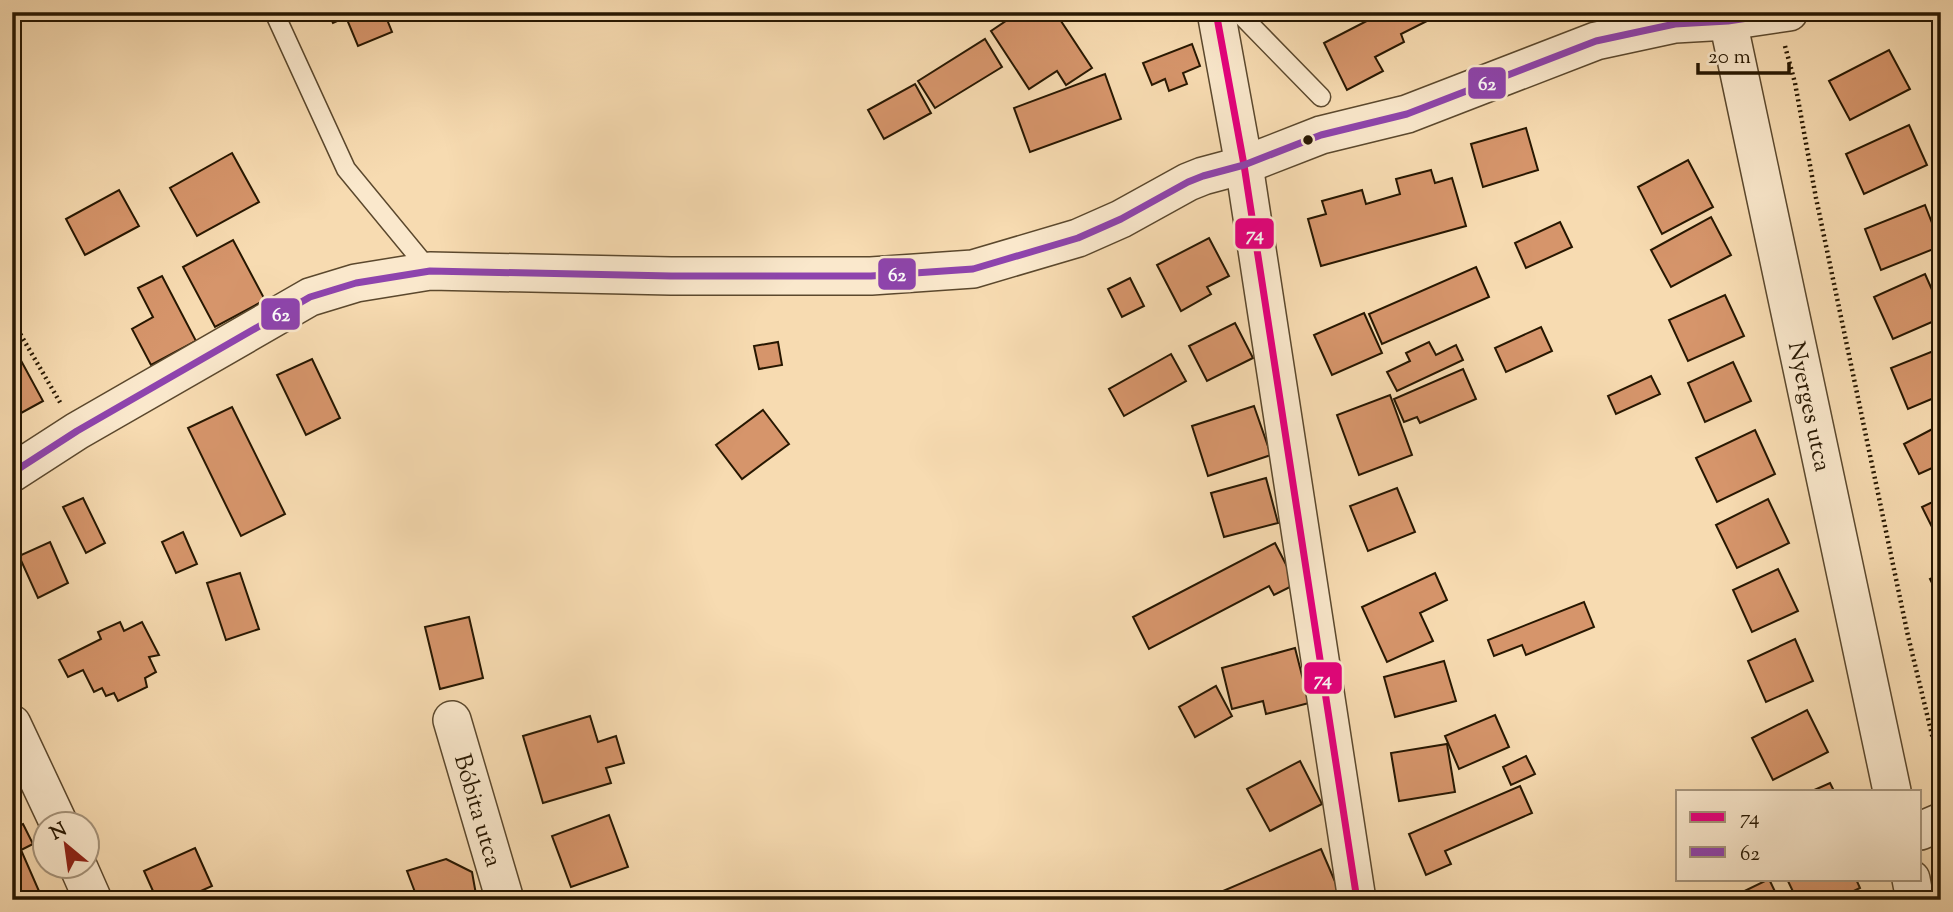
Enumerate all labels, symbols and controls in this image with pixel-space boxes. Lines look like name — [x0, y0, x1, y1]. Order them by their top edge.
scale bar — [1698, 32, 1788, 76]
text: 20 m — [1708, 43, 1751, 73]
line badge: 62 — [1467, 66, 1507, 100]
text: 62 — [1478, 72, 1496, 99]
unlabelled marker — [1301, 133, 1315, 147]
line badge: 74 — [1234, 217, 1275, 250]
text: 74 — [1246, 222, 1264, 249]
line badge: 62 — [877, 257, 917, 291]
text: 62 — [888, 263, 906, 290]
line badge: 62 — [260, 297, 301, 331]
text: 62 — [272, 303, 290, 330]
street label: Nyerges utca — [1778, 339, 1839, 475]
line badge: 74 — [1303, 661, 1343, 695]
text: 74 — [1314, 667, 1332, 694]
street label: Bóbita utca — [444, 750, 509, 871]
legend — [1676, 790, 1922, 880]
text: 74 — [1740, 804, 1760, 834]
north arrow — [32, 810, 102, 880]
text: N — [46, 817, 72, 848]
text: 62 — [1740, 840, 1760, 870]

